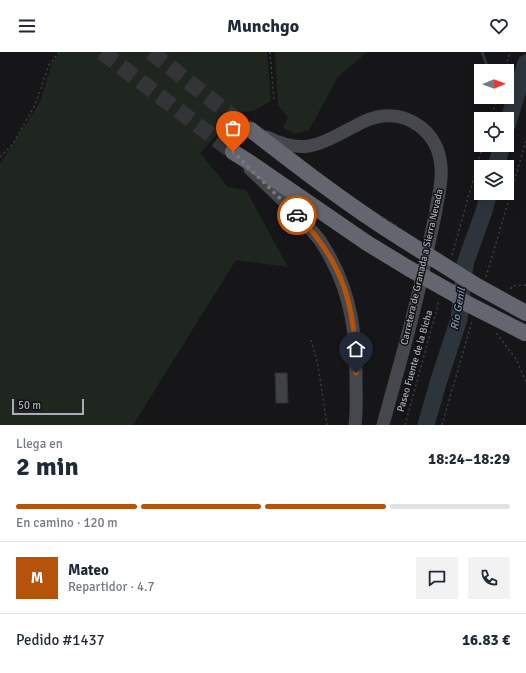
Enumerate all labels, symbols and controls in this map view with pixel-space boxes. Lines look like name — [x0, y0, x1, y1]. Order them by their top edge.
icon: menu — [16, 15, 38, 37]
text: Munchgo — [227, 15, 299, 37]
icon: heart — [488, 15, 510, 37]
north arrow — [474, 64, 514, 104]
map controls — [474, 64, 514, 200]
pin — [216, 111, 250, 152]
button: locate — [474, 112, 514, 152]
icon: bag — [222, 117, 244, 139]
button: layers — [474, 160, 514, 200]
street label: Carretera de Granada a Sierra Nevada — [398, 188, 446, 346]
courier — [277, 195, 317, 235]
icon: car — [286, 204, 308, 226]
water label: Río Genil — [448, 286, 468, 331]
street label: Paseo Fuente de la Bicha — [395, 309, 435, 413]
pin — [339, 332, 373, 373]
icon: home — [345, 338, 367, 360]
scale bar — [12, 397, 84, 416]
text: 50 m — [18, 399, 41, 412]
text: Llega en — [16, 436, 63, 452]
text: 18:24–18:29 — [428, 450, 510, 468]
text: 2 min — [16, 451, 79, 483]
text: En camino · 120 m — [16, 515, 118, 531]
button: chat — [416, 557, 458, 599]
button: phone — [468, 557, 510, 599]
text: Mateo — [68, 561, 109, 579]
text: M — [31, 569, 43, 587]
text: Repartidor · 4.7 — [68, 579, 154, 595]
text: Pedido #1437 — [16, 631, 105, 649]
text: 16.83 € — [462, 631, 510, 649]

